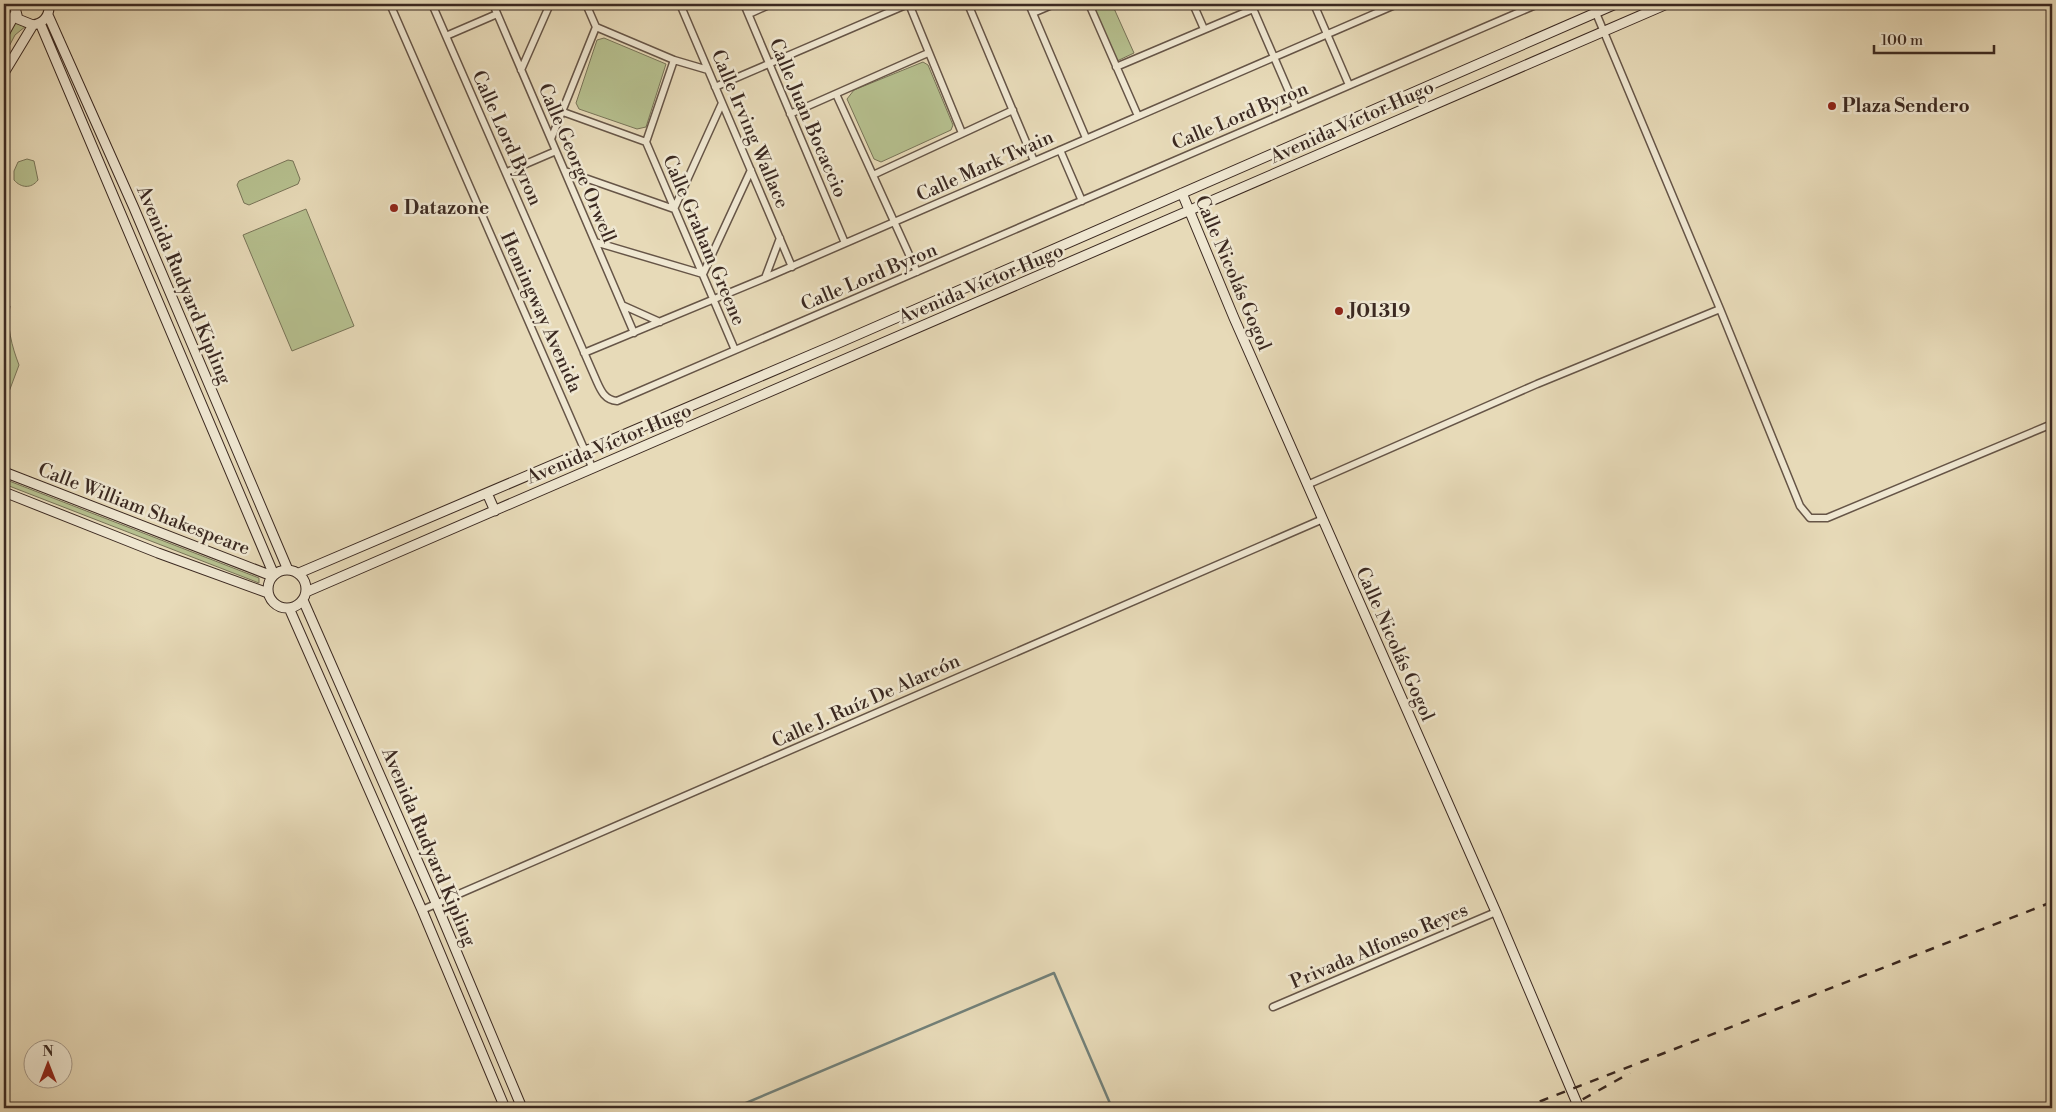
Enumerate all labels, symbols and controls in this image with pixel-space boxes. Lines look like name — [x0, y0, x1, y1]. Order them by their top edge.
scale bar — [1874, 22, 1994, 54]
text: 100 m — [1881, 31, 1923, 50]
street label: Calle Juan Bocaccio — [764, 35, 852, 201]
street label: Calle Irving Wallace — [706, 46, 794, 212]
street label: Calle Lord Byron — [466, 67, 548, 209]
street label: Avenida Víctor Hugo — [1265, 75, 1438, 169]
street label: Calle Lord Byron — [1168, 77, 1312, 155]
street label: Calle George Orwell — [533, 80, 622, 247]
place label: Plaza Sendero — [1842, 94, 1970, 118]
marker: Plaza Sendero — [1826, 100, 1838, 112]
street label: Calle Mark Twain — [913, 125, 1057, 207]
street label: Calle Graham Greene — [657, 151, 751, 329]
street label: Avenida Rudyard Kipling — [131, 181, 237, 388]
street label: Calle Nicolás Gogol — [1189, 192, 1277, 355]
place label: Datazone — [404, 196, 489, 220]
marker: Datazone — [388, 202, 400, 214]
street label: Hemingway Avenida — [495, 228, 587, 397]
street label: Calle Lord Byron — [797, 238, 941, 316]
street label: Avenida Víctor Hugo — [894, 238, 1067, 330]
place label: J01319 — [1346, 299, 1410, 323]
marker: J01319 — [1333, 305, 1345, 317]
street label: Avenida Víctor Hugo — [522, 398, 695, 490]
street label: Calle William Shakespeare — [35, 457, 253, 561]
street label: Calle Nicolás Gogol — [1350, 563, 1440, 725]
street label: Calle J. Ruíz De Alarcón — [768, 649, 964, 753]
street label: Avenida Rudyard Kipling — [376, 743, 482, 950]
street label: Privada Alfonso Reyes — [1287, 898, 1471, 994]
north arrow — [22, 1040, 72, 1090]
text: N — [42, 1043, 54, 1061]

